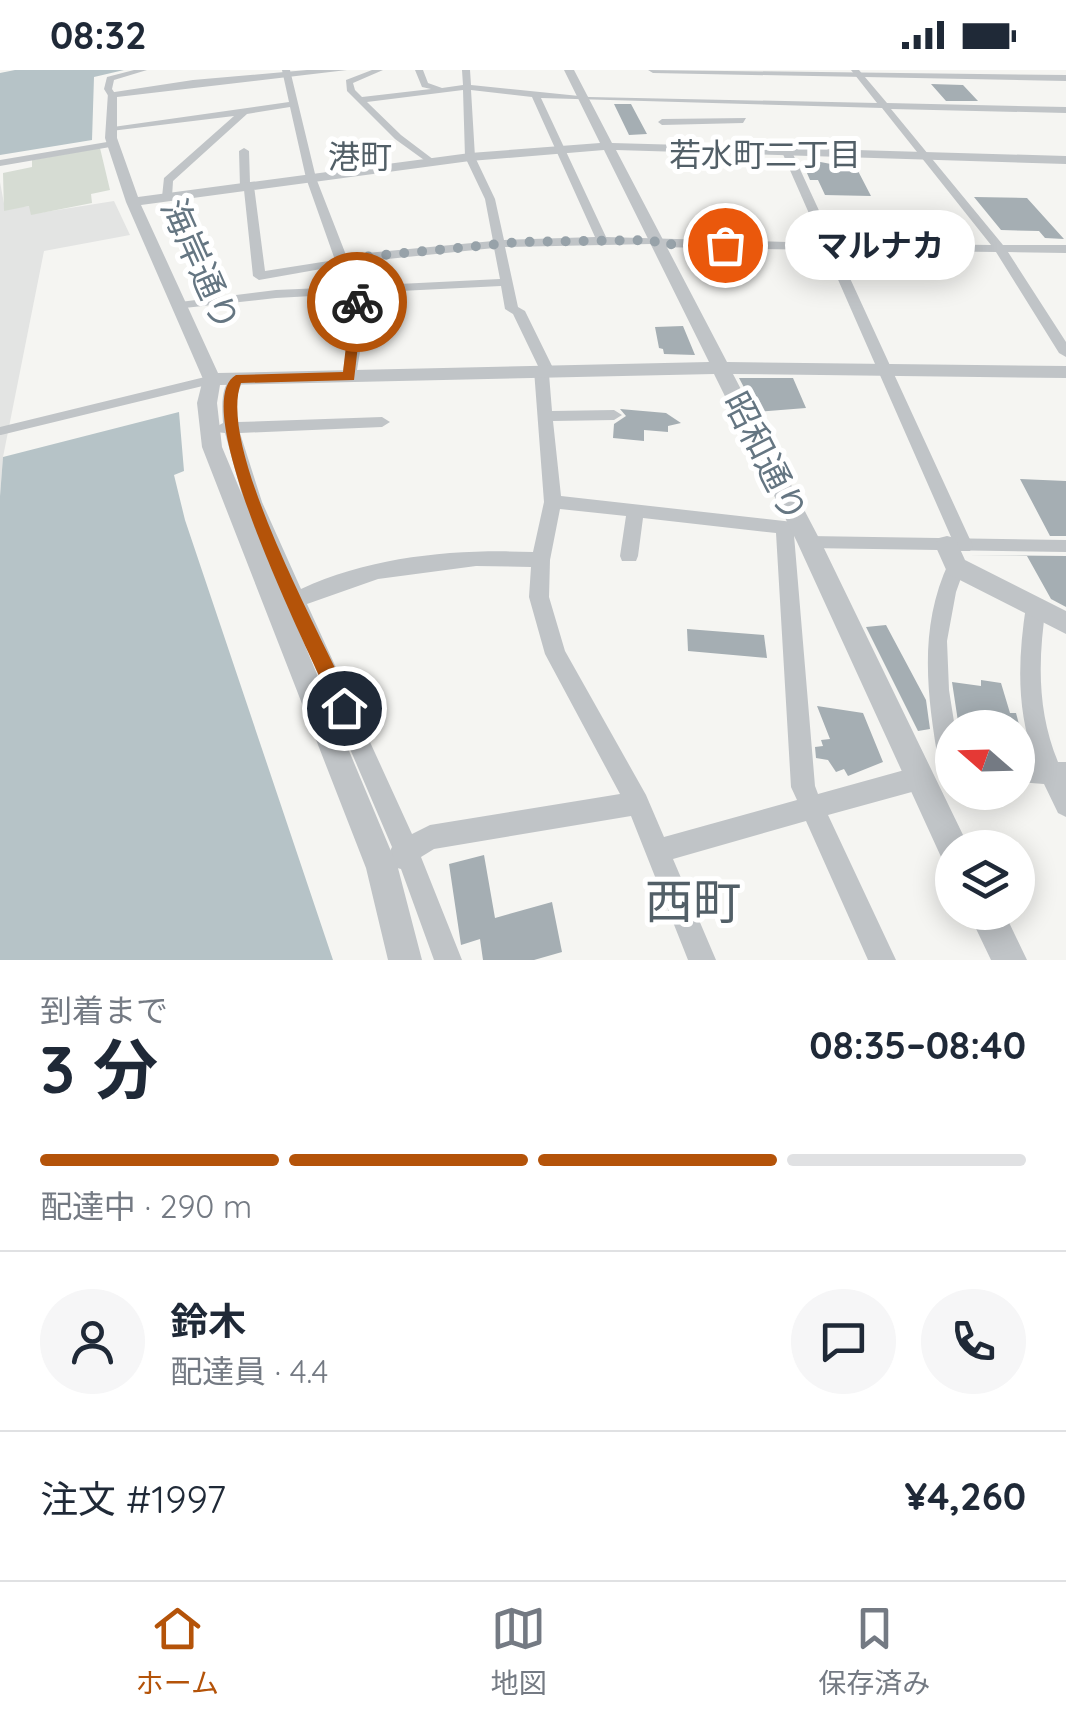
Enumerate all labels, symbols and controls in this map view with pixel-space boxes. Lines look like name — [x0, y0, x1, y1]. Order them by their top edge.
text: 08:32 — [50, 11, 147, 59]
district label: 若水町二丁目 — [669, 134, 861, 174]
district label: 港町 — [328, 136, 392, 176]
street label: 海岸通り — [152, 192, 249, 337]
pin — [683, 203, 768, 288]
callout: マルナカ — [785, 210, 975, 280]
icon: bag — [698, 218, 753, 273]
text: マルナカ — [816, 225, 944, 265]
courier — [307, 252, 407, 352]
icon: bike — [330, 275, 385, 330]
street label: 昭和通り — [715, 384, 817, 529]
pin — [302, 666, 387, 751]
icon: home — [317, 681, 372, 736]
north arrow — [935, 710, 1035, 810]
map controls — [935, 710, 1035, 930]
button: layers — [935, 830, 1035, 930]
district label: 西町 — [645, 871, 741, 931]
text: 到着まで — [40, 990, 168, 1030]
text: 08:35–08:40 — [809, 1021, 1026, 1069]
text: 3 分 — [40, 1028, 158, 1109]
text: 配達中 · 290 m — [40, 1186, 252, 1226]
button: person — [40, 1289, 145, 1394]
button: chat — [791, 1289, 896, 1394]
button: phone — [921, 1289, 1026, 1394]
text: 鈴木 — [170, 1297, 246, 1345]
text: 配達員 · 4.4 — [170, 1351, 328, 1391]
text: ¥4,260 — [905, 1472, 1026, 1520]
text: 注文 #1997 — [40, 1475, 226, 1523]
tab: ホーム — [136, 1601, 219, 1701]
tab: 地図 — [491, 1601, 547, 1701]
tab: 保存済み — [818, 1601, 930, 1701]

